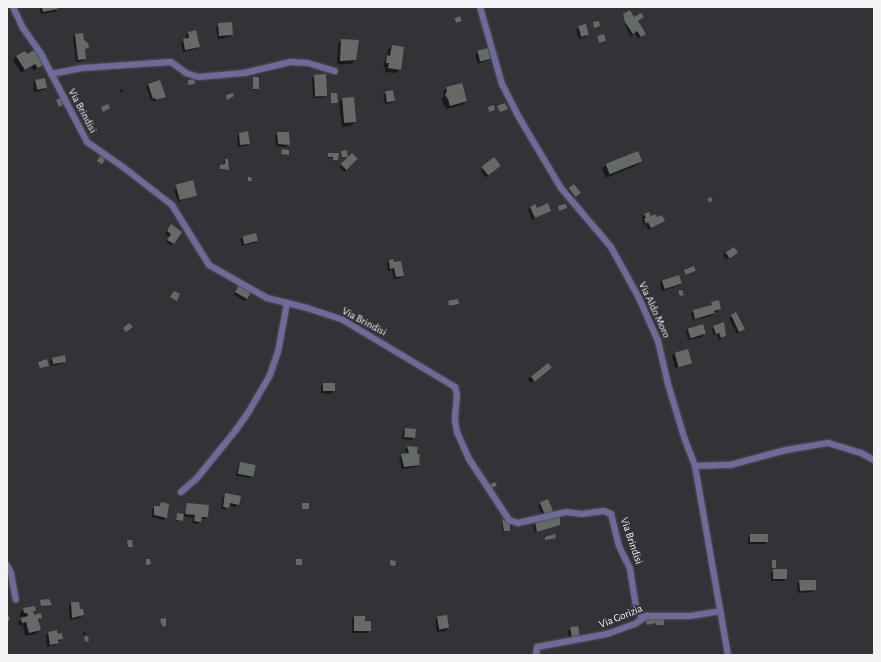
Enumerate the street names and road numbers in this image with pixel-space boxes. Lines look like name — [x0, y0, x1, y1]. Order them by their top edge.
street label: Via Brindisi — [65, 86, 99, 136]
street label: Via Aldo Moro — [635, 280, 673, 340]
street label: Via Brindisi — [339, 305, 389, 339]
street label: Via Brindisi — [617, 516, 645, 566]
street label: Via Gorizia — [597, 602, 645, 632]

